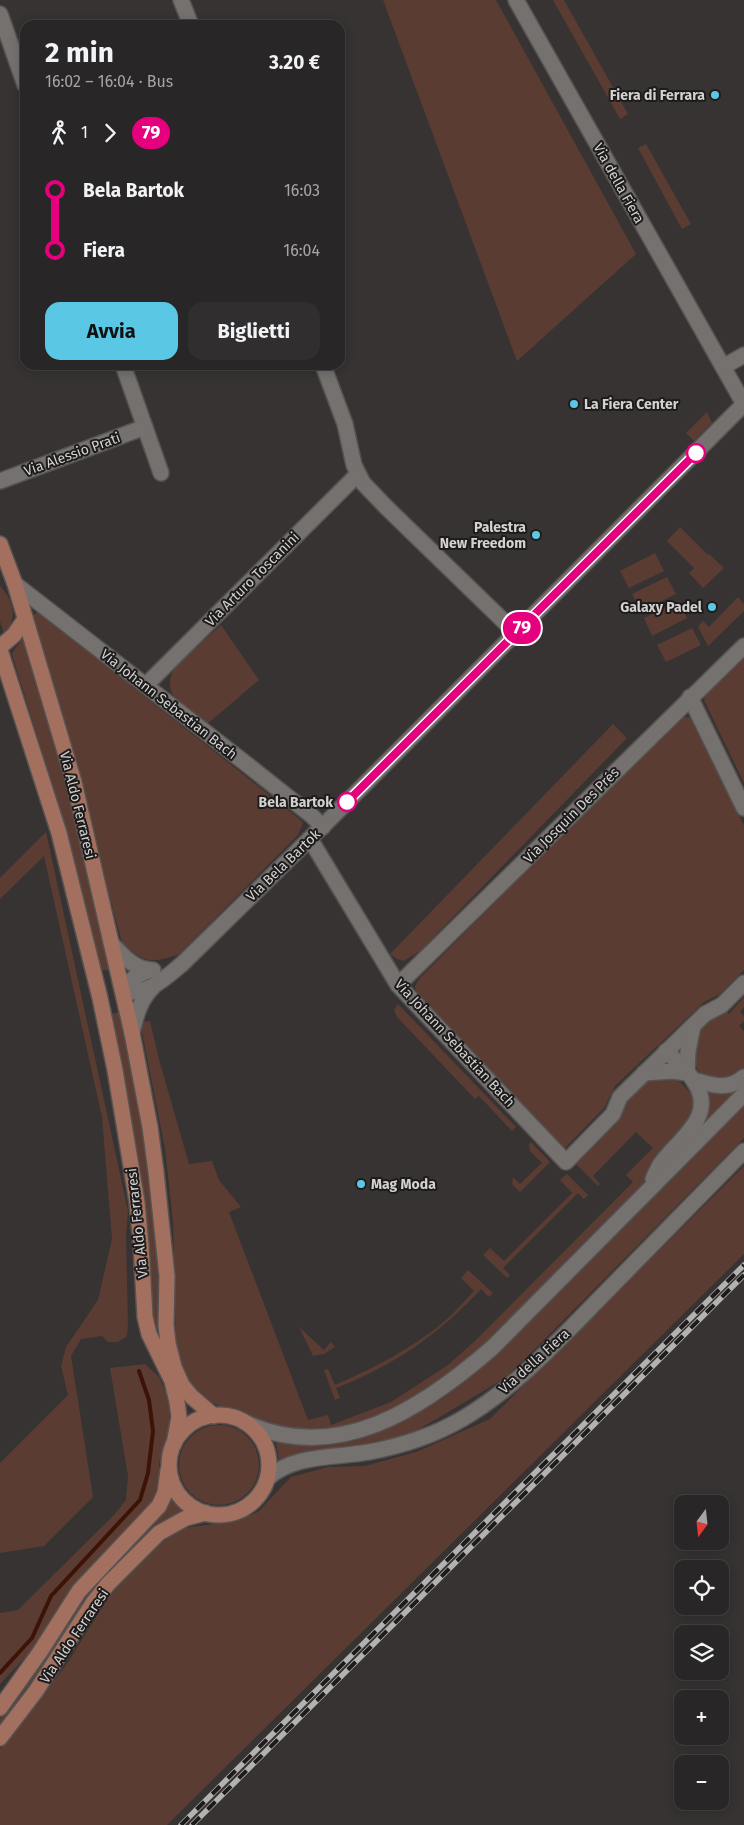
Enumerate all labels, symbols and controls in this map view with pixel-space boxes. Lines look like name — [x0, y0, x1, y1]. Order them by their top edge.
text: 2 min — [45, 36, 114, 69]
text: 3.20 € — [269, 51, 320, 74]
text: 16:02 – 16:04 · Bus — [45, 72, 173, 91]
place label: Fiera di Ferrara — [610, 87, 705, 104]
marker: Fiera di Ferrara — [709, 89, 721, 101]
icon: walk — [45, 119, 73, 147]
icon: forward — [96, 119, 124, 147]
text: 79 — [142, 122, 160, 144]
text: 1 — [81, 123, 88, 142]
street label: Via della Fiera — [590, 140, 648, 226]
text: Bela Bartok — [83, 179, 184, 202]
text: 16:03 — [284, 181, 320, 200]
text: Fiera — [83, 239, 125, 262]
text: 16:04 — [283, 241, 320, 260]
button: Avvia — [45, 302, 178, 360]
button: Biglietti — [188, 302, 320, 360]
place label: La Fiera Center — [584, 396, 679, 413]
marker: La Fiera Center — [568, 398, 580, 410]
street label: Via Alessio Prati — [22, 429, 122, 480]
unlabelled marker — [686, 443, 706, 463]
place label: Palestra New Freedom — [440, 519, 526, 552]
street label: Via Arturo Toscanini — [202, 529, 303, 630]
marker: Palestra New Freedom — [530, 529, 542, 541]
place label: Galaxy Padel — [620, 599, 703, 616]
marker: Galaxy Padel — [706, 601, 718, 613]
line badge: 79 — [500, 612, 544, 644]
text: 79 — [513, 617, 531, 639]
street label: Via Johann Sebastian Bach — [97, 646, 240, 763]
street label: Via Aldo Ferraresi — [56, 749, 99, 861]
street label: Via Josquin Des Prés — [520, 764, 623, 867]
marker: Bela Bartok — [337, 792, 357, 812]
place label: Bela Bartok — [259, 794, 333, 811]
street label: Via Bela Bartok — [243, 825, 324, 905]
street label: Via Johann Sebastian Bach — [391, 976, 518, 1111]
street label: Via Aldo Ferraresi — [123, 1167, 152, 1279]
place label: Mag Moda — [371, 1176, 436, 1193]
marker: Mag Moda — [355, 1178, 367, 1190]
street label: Via della Fiera — [496, 1325, 573, 1397]
north arrow — [674, 1495, 729, 1550]
map controls — [674, 1495, 729, 1810]
button: locate — [674, 1560, 729, 1615]
street label: Via Aldo Ferraresi — [36, 1586, 112, 1687]
button: layers — [674, 1625, 729, 1680]
button: + — [674, 1690, 729, 1745]
button: − — [674, 1755, 729, 1810]

